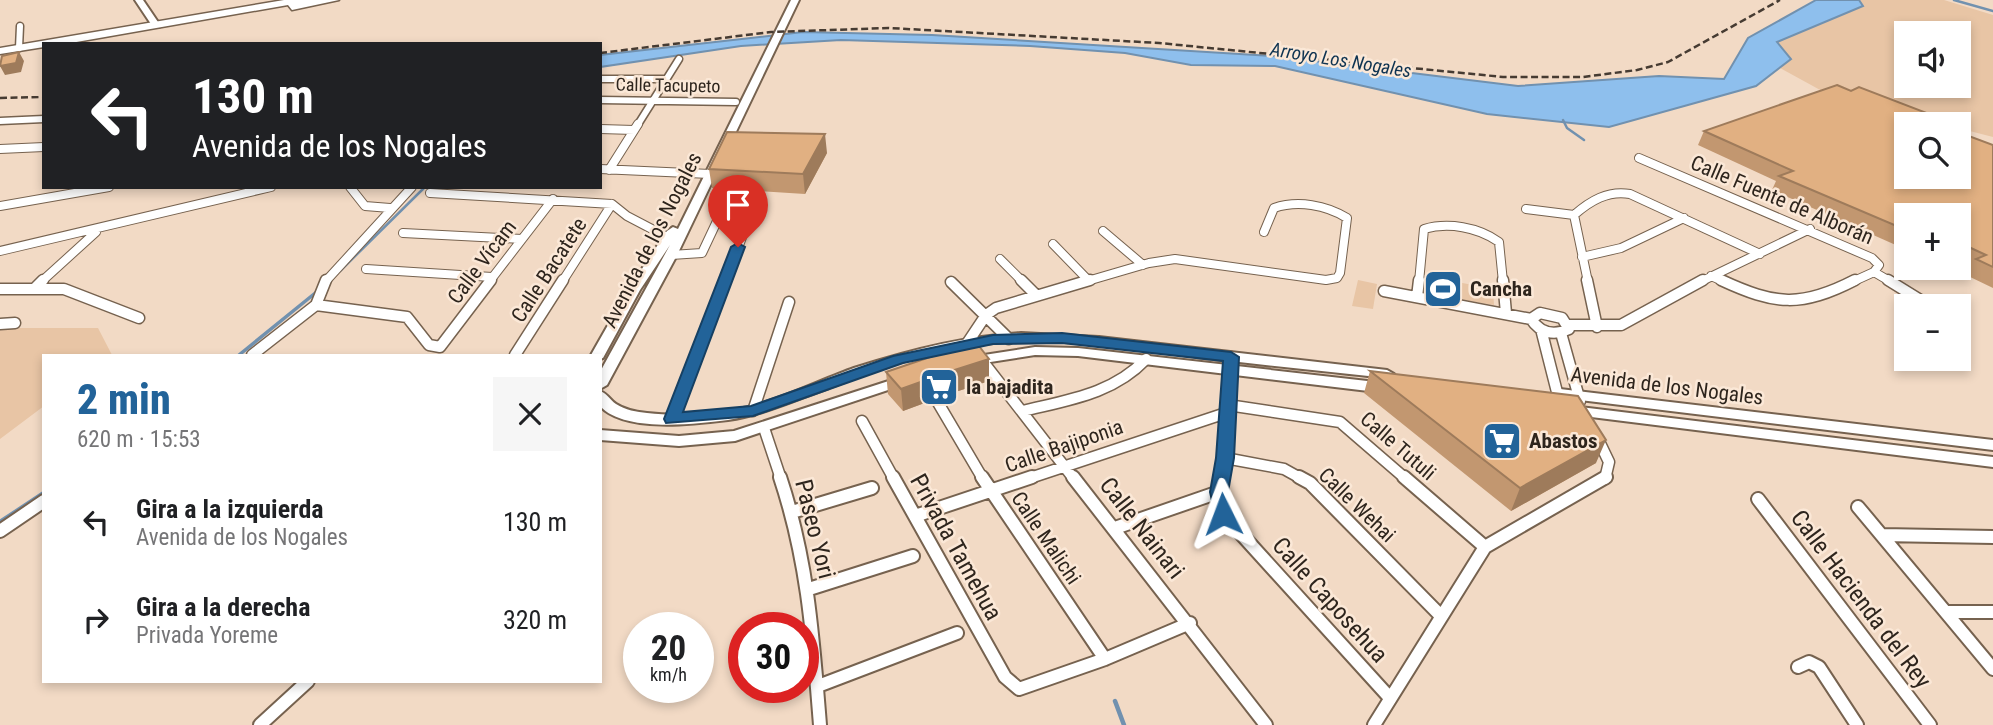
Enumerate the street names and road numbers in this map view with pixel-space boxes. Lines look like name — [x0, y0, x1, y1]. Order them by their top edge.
street label: Calle Tacupeto — [615, 74, 721, 96]
street label: Avenida de los Nogales — [597, 148, 707, 332]
street label: Calle Fuente de Alborán — [1687, 151, 1877, 249]
street label: Calle Bacatete — [506, 213, 592, 327]
street label: Calle Vícam — [443, 215, 521, 309]
street label: Avenida de los Nogales — [1569, 362, 1765, 410]
street label: Calle Tutuli — [1355, 407, 1441, 485]
street label: Calle Bajiponia — [1002, 415, 1126, 477]
street label: Calle Wehai — [1314, 463, 1400, 547]
street label: Privada Tamehua — [904, 469, 1008, 625]
street label: Calle Nainari — [1094, 472, 1190, 584]
street label: Paseo Yori — [789, 477, 841, 581]
street label: Calle Malichi — [1006, 487, 1086, 589]
street label: Calle Hacienda del Rey — [1785, 504, 1937, 694]
street label: Calle Caposehua — [1266, 532, 1394, 668]

